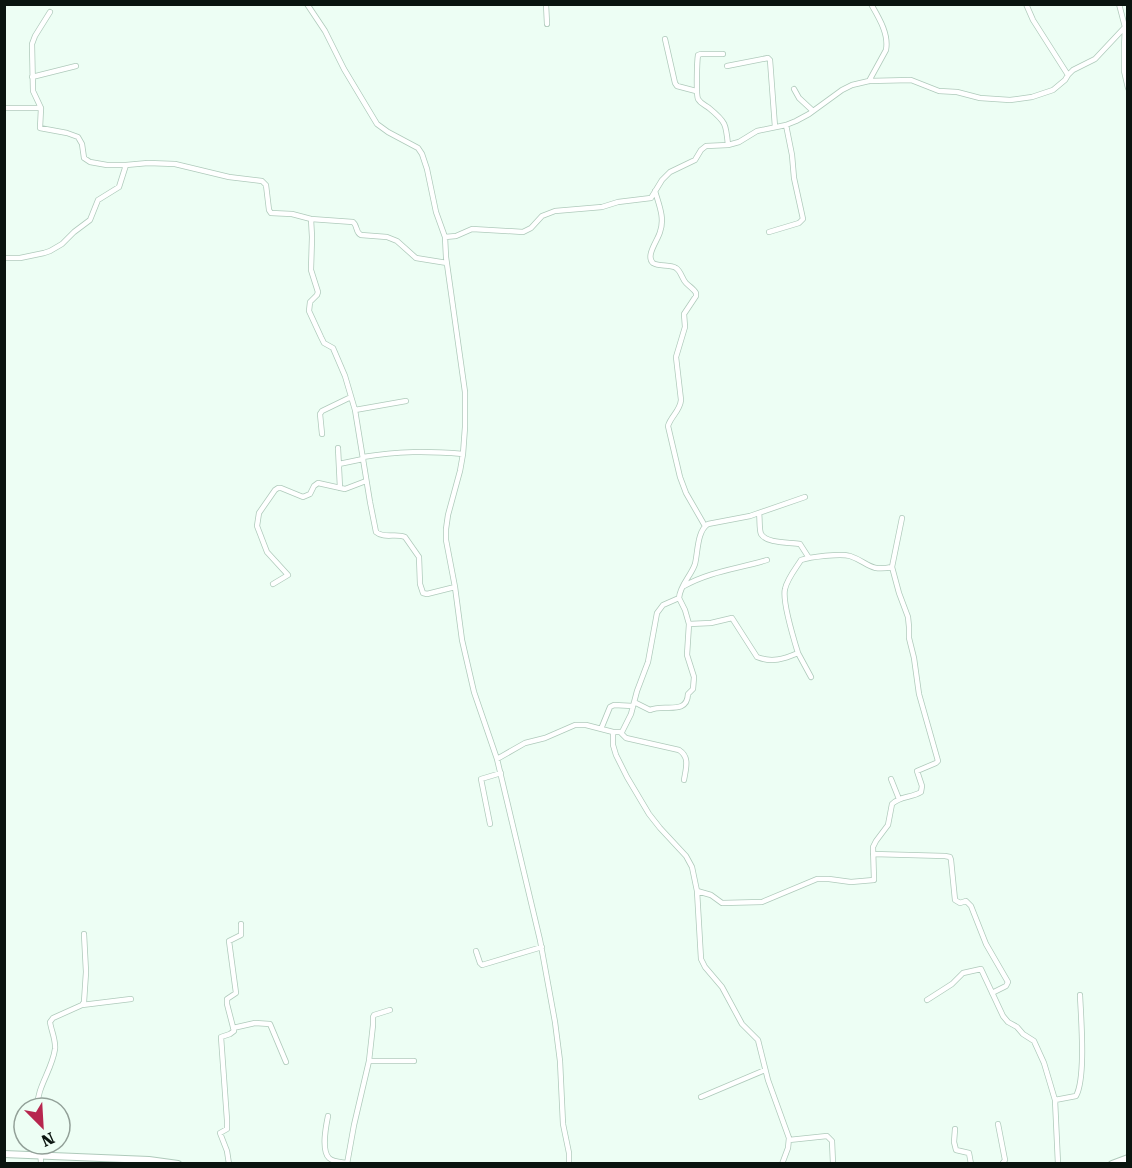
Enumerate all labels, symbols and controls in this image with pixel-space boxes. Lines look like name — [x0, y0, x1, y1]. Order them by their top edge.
north arrow — [12, 1096, 72, 1156]
text: N — [38, 1128, 57, 1150]

